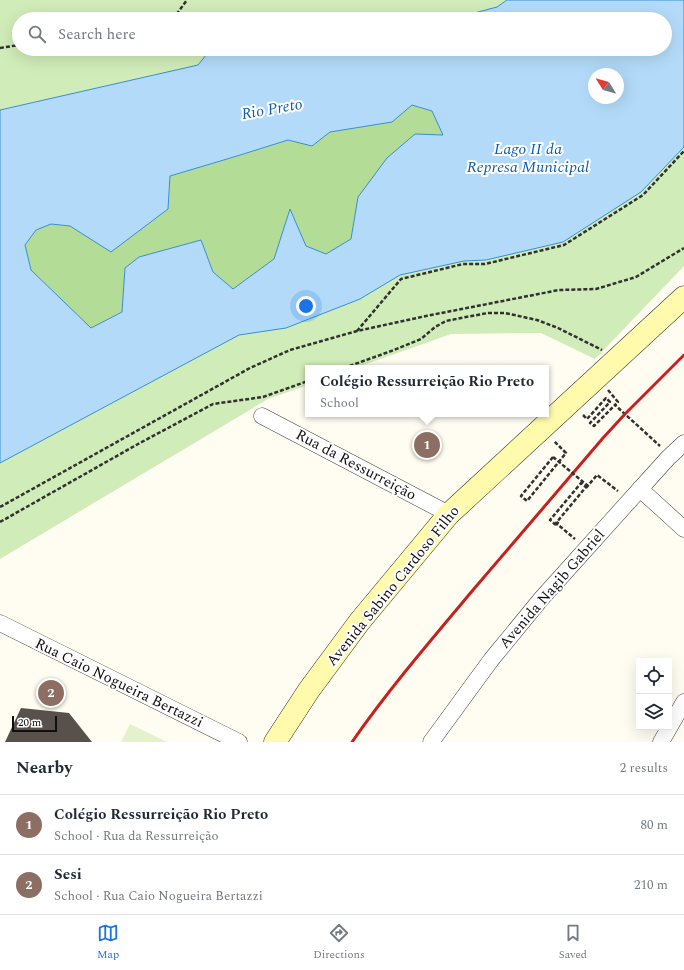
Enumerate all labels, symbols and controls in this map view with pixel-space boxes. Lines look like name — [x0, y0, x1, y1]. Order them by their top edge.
search box — [12, 12, 672, 56]
icon: search — [26, 23, 48, 45]
text: Search here — [58, 23, 136, 46]
north arrow — [588, 68, 624, 104]
water label: Rio Preto — [239, 92, 305, 126]
water label: Lago II da Represa Municipal — [467, 137, 589, 179]
your location — [296, 296, 316, 316]
popup — [305, 365, 549, 417]
text: Colégio Ressurreição Rio Preto — [320, 370, 534, 393]
text: School — [320, 393, 359, 413]
street label: Rua da Ressurreição — [292, 423, 420, 507]
pin: 1 — [414, 430, 440, 460]
street label: Avenida Sabino Cardoso Filho — [321, 501, 465, 671]
street label: Avenida Nagib Gabriel — [494, 524, 610, 654]
street label: Rua Caio Nogueira Bertazzi — [31, 632, 207, 734]
map controls — [636, 658, 672, 730]
button: locate — [636, 658, 672, 694]
pin: 2 — [38, 678, 64, 708]
button: layers — [636, 694, 672, 730]
scale bar — [12, 714, 57, 733]
text: 20 m — [18, 714, 41, 731]
text: Nearby — [16, 755, 72, 781]
text: 2 results — [620, 758, 668, 778]
text: Colégio Ressurreição Rio Preto — [54, 803, 268, 826]
text: 1 — [25, 815, 33, 835]
text: 80 m — [641, 815, 668, 835]
text: School · Rua da Ressurreição — [54, 826, 219, 846]
text: Sesi — [54, 863, 82, 886]
text: 2 — [25, 875, 33, 895]
text: 210 m — [634, 875, 668, 895]
text: School · Rua Caio Nogueira Bertazzi — [54, 886, 263, 906]
tab: Map — [97, 922, 119, 963]
tab: Directions — [313, 922, 365, 963]
tab: Saved — [559, 922, 587, 963]

